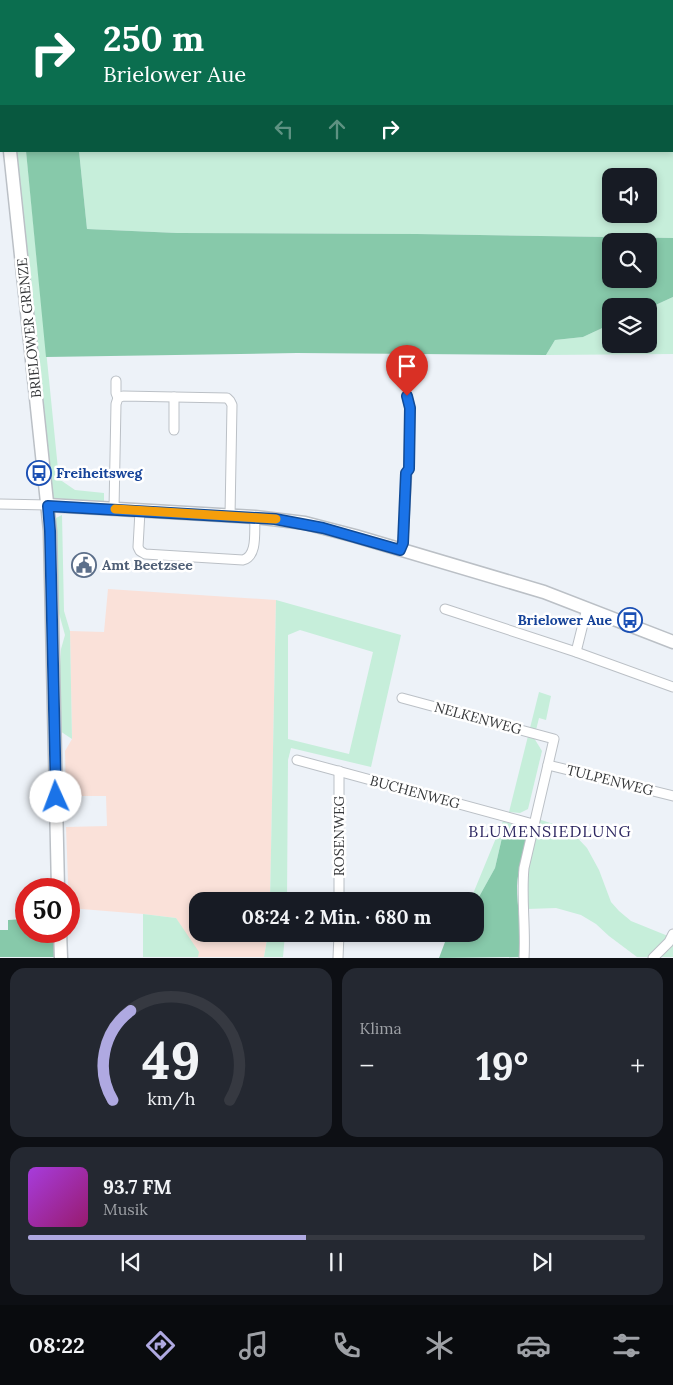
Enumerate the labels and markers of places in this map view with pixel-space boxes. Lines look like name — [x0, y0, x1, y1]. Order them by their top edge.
pin — [386, 345, 428, 396]
bus stop icon: Freiheitsweg — [26, 460, 52, 486]
place label: Freiheitsweg — [56, 464, 144, 482]
public building icon: Amt Beetzsee — [71, 552, 97, 578]
place label: Amt Beetzsee — [102, 556, 193, 574]
bus stop icon: Brielower Aue — [617, 607, 643, 633]
place label: Brielower Aue — [517, 611, 612, 629]

